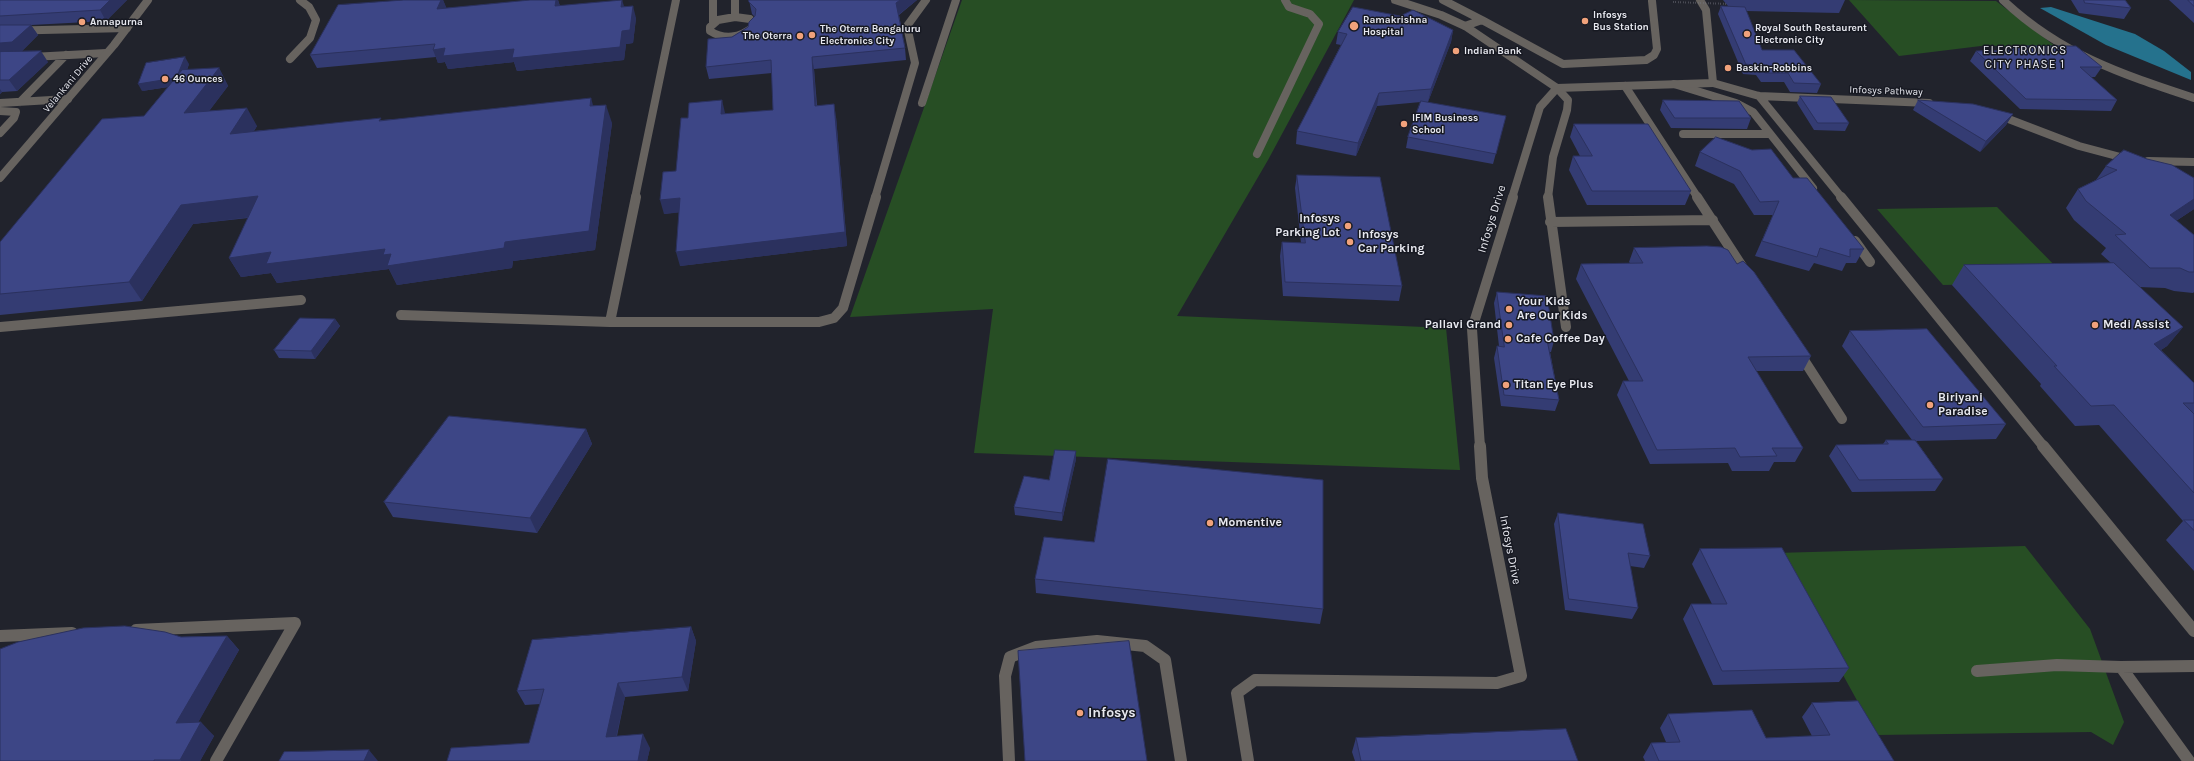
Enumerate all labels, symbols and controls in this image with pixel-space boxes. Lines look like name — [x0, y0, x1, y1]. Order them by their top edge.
place label: Infosys Bus Station — [1593, 9, 1649, 32]
place label: Ramakrishna Hospital — [1363, 14, 1427, 38]
place label: Annapurna — [90, 16, 143, 28]
marker: Infosys Bus Station — [1580, 16, 1590, 26]
marker: Annapurna — [77, 17, 87, 27]
marker: Ramakrishna Hospital — [1348, 20, 1360, 32]
place label: Royal South Restaurent Electronic City — [1755, 22, 1867, 46]
place label: The Oterra Bengaluru Electronics City — [820, 23, 921, 46]
marker: Royal South Restaurent Electronic City — [1742, 29, 1752, 39]
place label: The Oterra — [743, 30, 792, 42]
marker: The Oterra Bengaluru Electronics City — [807, 30, 817, 40]
marker: The Oterra — [795, 31, 805, 41]
district label: ELECTRONICS CITY PHASE 1 — [1983, 44, 2067, 72]
place label: Indian Bank — [1464, 45, 1522, 57]
marker: Indian Bank — [1451, 46, 1461, 56]
street label: Velankani Drive — [41, 53, 95, 115]
place label: Baskin-Robbins — [1736, 62, 1812, 74]
marker: Baskin-Robbins — [1723, 63, 1733, 73]
place label: 46 Ounces — [173, 73, 223, 85]
marker: 46 Ounces — [160, 74, 170, 84]
street label: Infosys Pathway — [1849, 84, 1923, 98]
place label: IFIM Business School — [1412, 112, 1478, 136]
marker: IFIM Business School — [1399, 119, 1409, 129]
street label: Infosys Drive — [1475, 183, 1509, 255]
place label: Infosys Parking Lot — [1275, 212, 1340, 240]
marker: Infosys Parking Lot — [1343, 221, 1353, 231]
place label: Infosys Car Parking — [1358, 228, 1425, 256]
marker: Infosys Car Parking — [1345, 237, 1355, 247]
place label: Your Kids Are Our Kids — [1517, 295, 1588, 323]
marker: Your Kids Are Our Kids — [1504, 304, 1514, 314]
place label: Pallavi Grand — [1425, 318, 1501, 332]
place label: Medi Assist — [2103, 318, 2169, 332]
marker: Pallavi Grand — [1504, 320, 1514, 330]
marker: Medi Assist — [2090, 320, 2100, 330]
place label: Cafe Coffee Day — [1516, 332, 1605, 346]
marker: Cafe Coffee Day — [1503, 334, 1513, 344]
place label: Titan Eye Plus — [1514, 378, 1594, 392]
marker: Titan Eye Plus — [1501, 380, 1511, 390]
place label: Biriyani Paradise — [1938, 391, 1988, 419]
marker: Biriyani Paradise — [1925, 400, 1935, 410]
street label: Infosys Drive — [1496, 514, 1524, 586]
place label: Momentive — [1218, 516, 1282, 530]
marker: Momentive — [1205, 518, 1215, 528]
place label: Infosys — [1088, 705, 1136, 721]
marker: Infosys — [1075, 708, 1085, 718]

